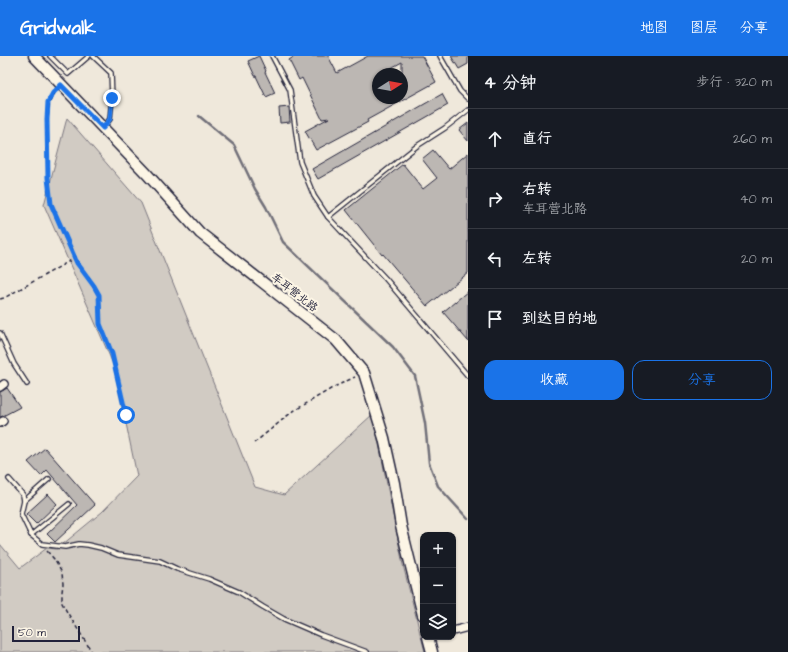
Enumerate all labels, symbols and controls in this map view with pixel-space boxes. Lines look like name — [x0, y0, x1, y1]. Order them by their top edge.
text: Gridwalk — [20, 15, 96, 42]
text: 地图 — [640, 18, 668, 38]
text: 图层 — [690, 18, 718, 38]
text: 分享 — [740, 18, 768, 38]
north arrow — [372, 68, 408, 104]
text: 4 分钟 — [484, 71, 536, 95]
text: 步行 · 320 m — [696, 73, 772, 91]
route end — [103, 89, 121, 107]
icon: ahead — [484, 128, 506, 150]
text: 直行 — [522, 128, 552, 149]
text: 260 m — [733, 130, 772, 148]
text: 右转 — [522, 179, 552, 200]
icon: right — [484, 188, 506, 210]
text: 40 m — [740, 190, 772, 208]
text: 车耳营北路 — [522, 200, 587, 218]
icon: left — [484, 248, 506, 270]
text: 左转 — [522, 248, 552, 269]
text: 20 m — [741, 250, 772, 268]
street label: 车耳营北路 — [268, 270, 321, 315]
icon: arrive — [484, 308, 506, 330]
text: 到达目的地 — [522, 308, 597, 329]
button: 收藏 — [484, 360, 624, 400]
button: 分享 — [632, 360, 772, 400]
route start — [117, 406, 135, 424]
map controls — [420, 532, 456, 640]
button: + — [420, 532, 456, 568]
button: − — [420, 568, 456, 604]
button: layers — [420, 604, 456, 640]
scale bar — [12, 624, 80, 643]
text: 50 m — [18, 625, 46, 640]

